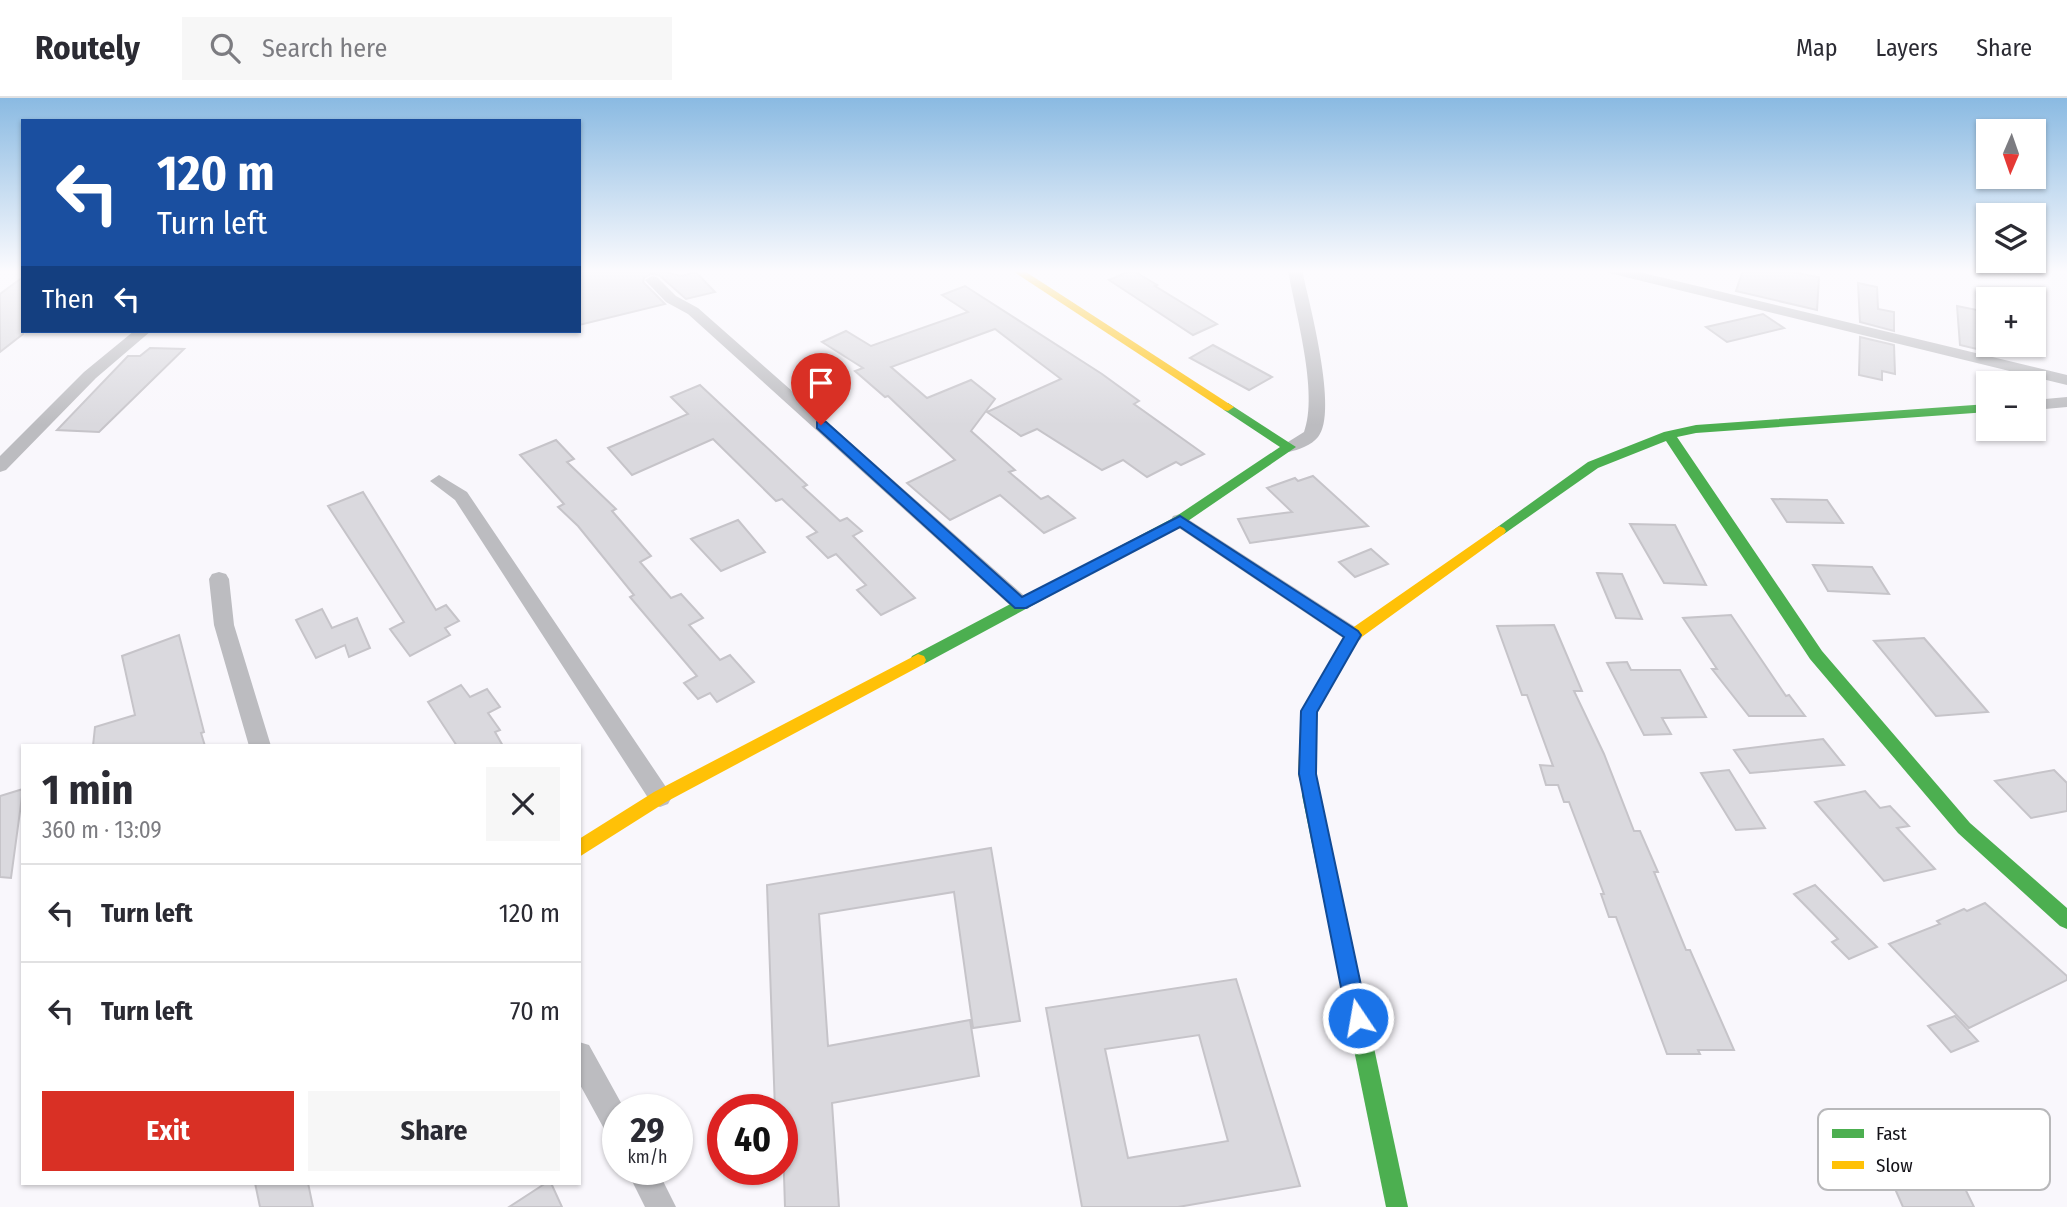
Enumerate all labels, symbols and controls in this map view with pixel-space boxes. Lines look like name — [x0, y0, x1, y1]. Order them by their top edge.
search box — [182, 17, 672, 80]
text: Routely — [35, 28, 140, 68]
icon: search — [206, 29, 244, 67]
text: Search here — [262, 33, 387, 64]
text: Map — [1796, 34, 1838, 62]
text: Layers — [1876, 34, 1938, 62]
text: Share — [1976, 34, 2032, 62]
north arrow — [1976, 119, 2046, 189]
map controls — [1976, 119, 2046, 441]
text: 120 m — [157, 144, 275, 203]
icon: left — [42, 147, 133, 238]
button: layers — [1976, 203, 2046, 273]
text: Turn left — [157, 204, 267, 242]
icon: left — [108, 280, 146, 318]
text: Then — [42, 284, 94, 315]
button: + — [1976, 287, 2046, 357]
pin — [791, 353, 851, 425]
icon: arrive — [802, 364, 840, 402]
button: − — [1976, 371, 2046, 441]
text: 1 min — [42, 765, 133, 815]
button: close — [486, 767, 560, 841]
text: 360 m · 13:09 — [42, 816, 162, 844]
icon: left — [42, 894, 80, 932]
text: Turn left — [101, 898, 193, 929]
text: 120 m — [499, 898, 560, 929]
position arrow — [1321, 981, 1395, 1055]
icon: left — [42, 992, 80, 1030]
text: Turn left — [101, 996, 193, 1027]
text: 70 m — [510, 996, 560, 1027]
button: Exit — [42, 1091, 294, 1171]
button: Share — [308, 1091, 560, 1171]
speed limit sign: 40 — [707, 1094, 798, 1185]
text: 29 — [630, 1109, 665, 1151]
legend — [1818, 1109, 2050, 1190]
text: Fast — [1876, 1122, 1907, 1145]
text: km/h — [627, 1146, 668, 1168]
text: Slow — [1876, 1154, 1913, 1177]

